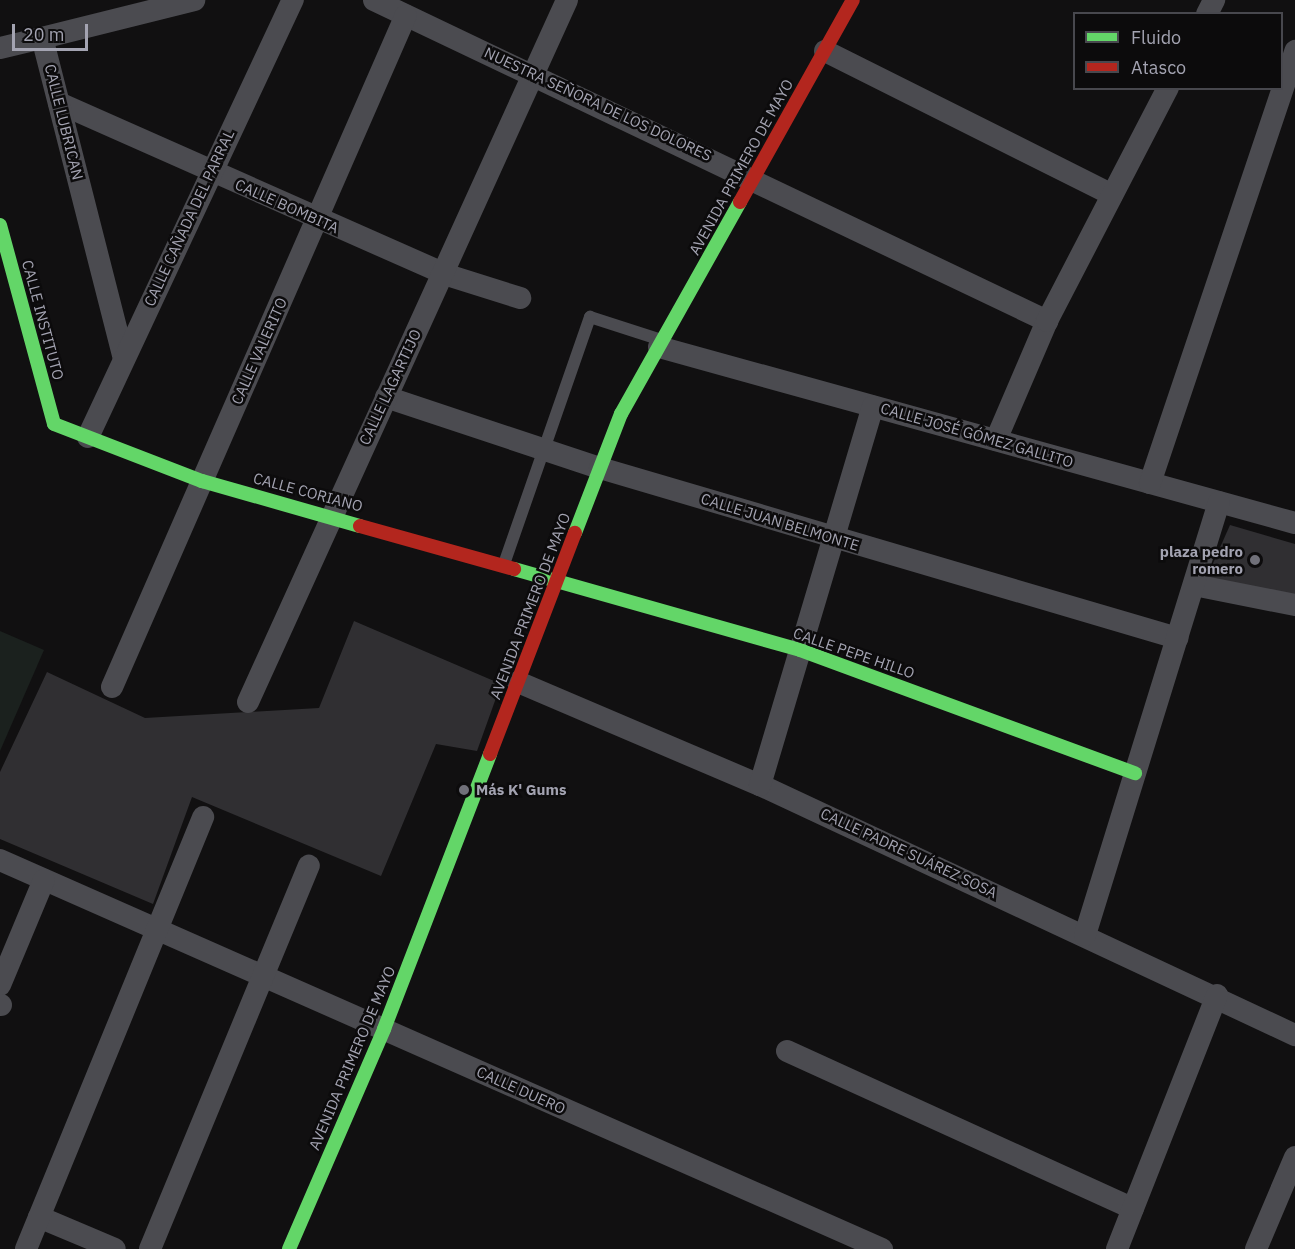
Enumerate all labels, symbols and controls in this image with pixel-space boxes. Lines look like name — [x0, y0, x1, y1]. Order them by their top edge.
scale bar — [15, 12, 92, 50]
legend — [1073, 12, 1283, 90]
text: 20 m — [23, 23, 65, 46]
text: Fluido — [1131, 26, 1181, 49]
street label: NUESTRA SEÑORA DE LOS DOLORES — [482, 43, 714, 165]
text: Atasco — [1131, 56, 1186, 79]
street label: CALLE LUBRICAN — [41, 62, 87, 182]
street label: AVENIDA PRIMERO DE MAYO — [685, 76, 797, 258]
street label: CALLE CAÑADA DEL PARRAL — [140, 127, 238, 309]
street label: CALLE BOMBITA — [232, 175, 342, 237]
street label: CALLE INSTITUTO — [18, 258, 68, 382]
street label: CALLE VALERITO — [227, 295, 291, 407]
street label: CALLE LAGARTIJO — [355, 326, 425, 448]
street label: CALLE JOSÉ GÓMEZ GALLITO — [879, 399, 1075, 471]
street label: CALLE CORIANO — [251, 469, 365, 515]
street label: CALLE JUAN BELMONTE — [699, 489, 861, 555]
street label: AVENIDA PRIMERO DE MAYO — [486, 510, 574, 702]
place label: plaza pedro romero — [1160, 542, 1243, 577]
marker: plaza pedro romero — [1248, 553, 1262, 567]
street label: CALLE PEPE HILLO — [791, 624, 917, 682]
place label: Más K' Gums — [476, 781, 566, 799]
marker: Más K' Gums — [457, 783, 471, 797]
street label: CALLE PADRE SUÁREZ SOSA — [818, 804, 1000, 902]
street label: AVENIDA PRIMERO DE MAYO — [305, 963, 399, 1153]
street label: CALLE DUERO — [474, 1062, 568, 1118]

